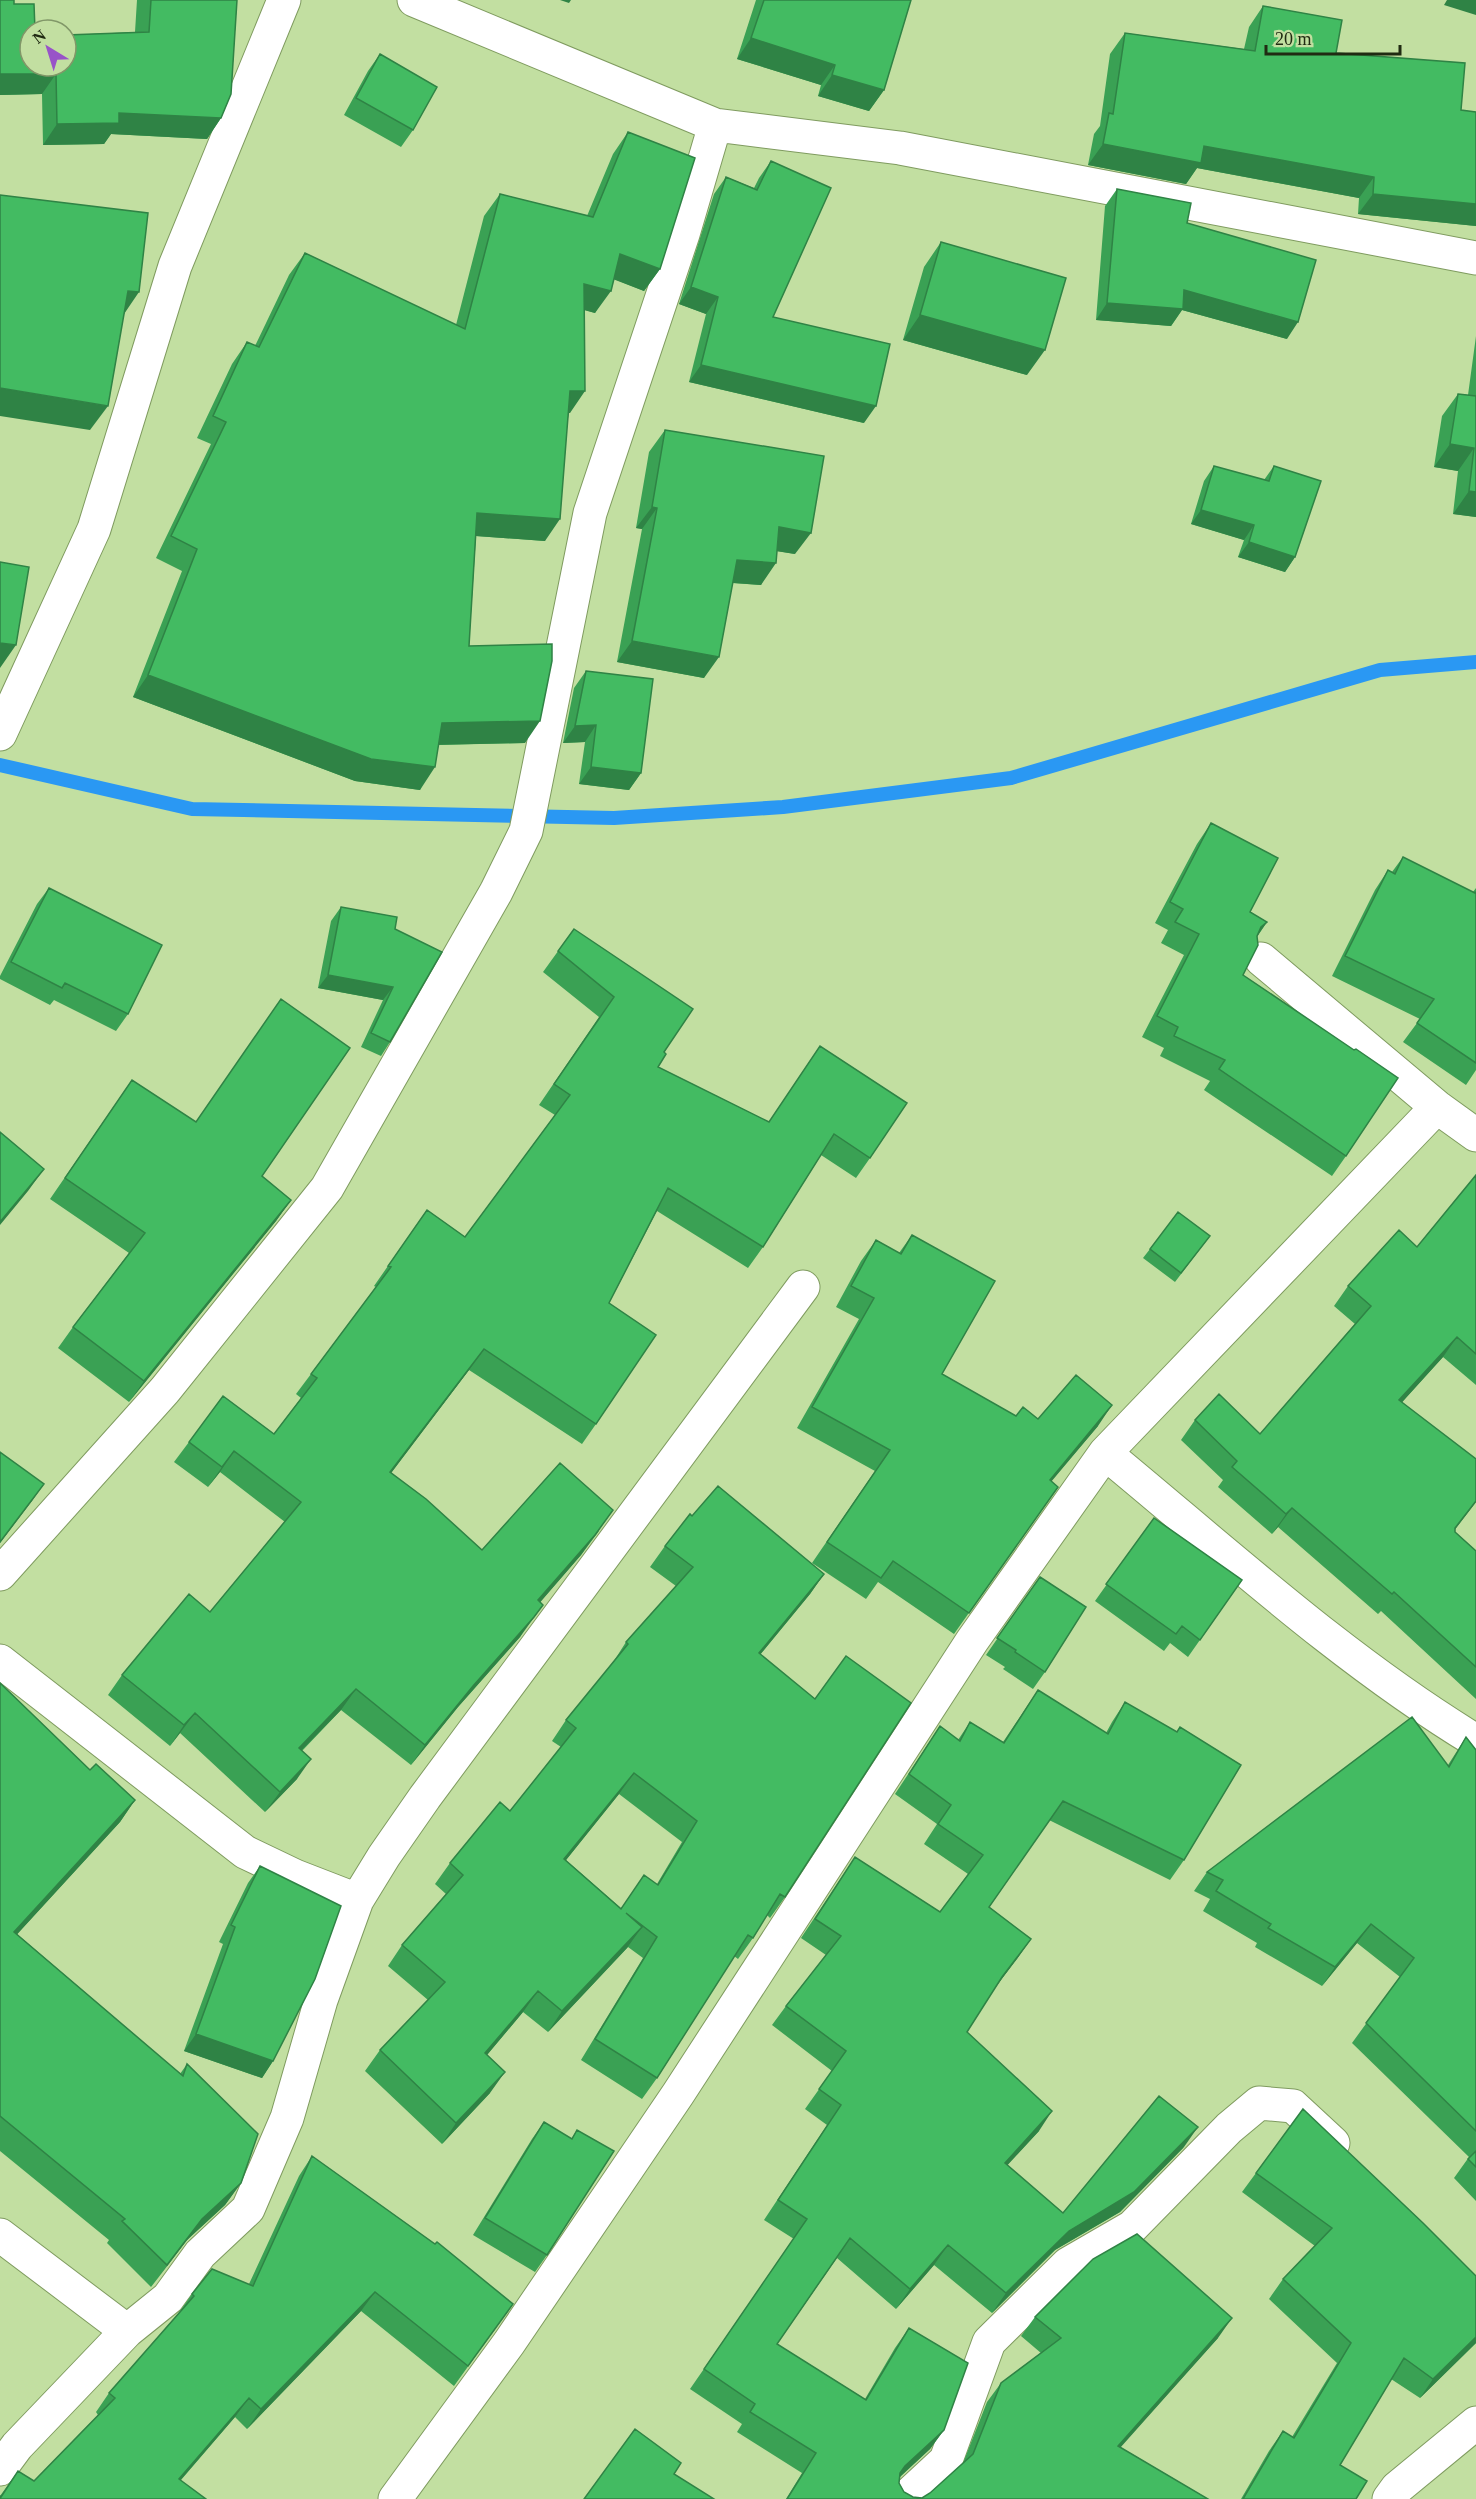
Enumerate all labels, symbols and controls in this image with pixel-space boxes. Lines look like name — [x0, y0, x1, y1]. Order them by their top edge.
north arrow — [18, 18, 78, 78]
scale bar — [1266, 18, 1400, 56]
text: N — [29, 26, 49, 47]
text: 20 m — [1275, 29, 1312, 49]

